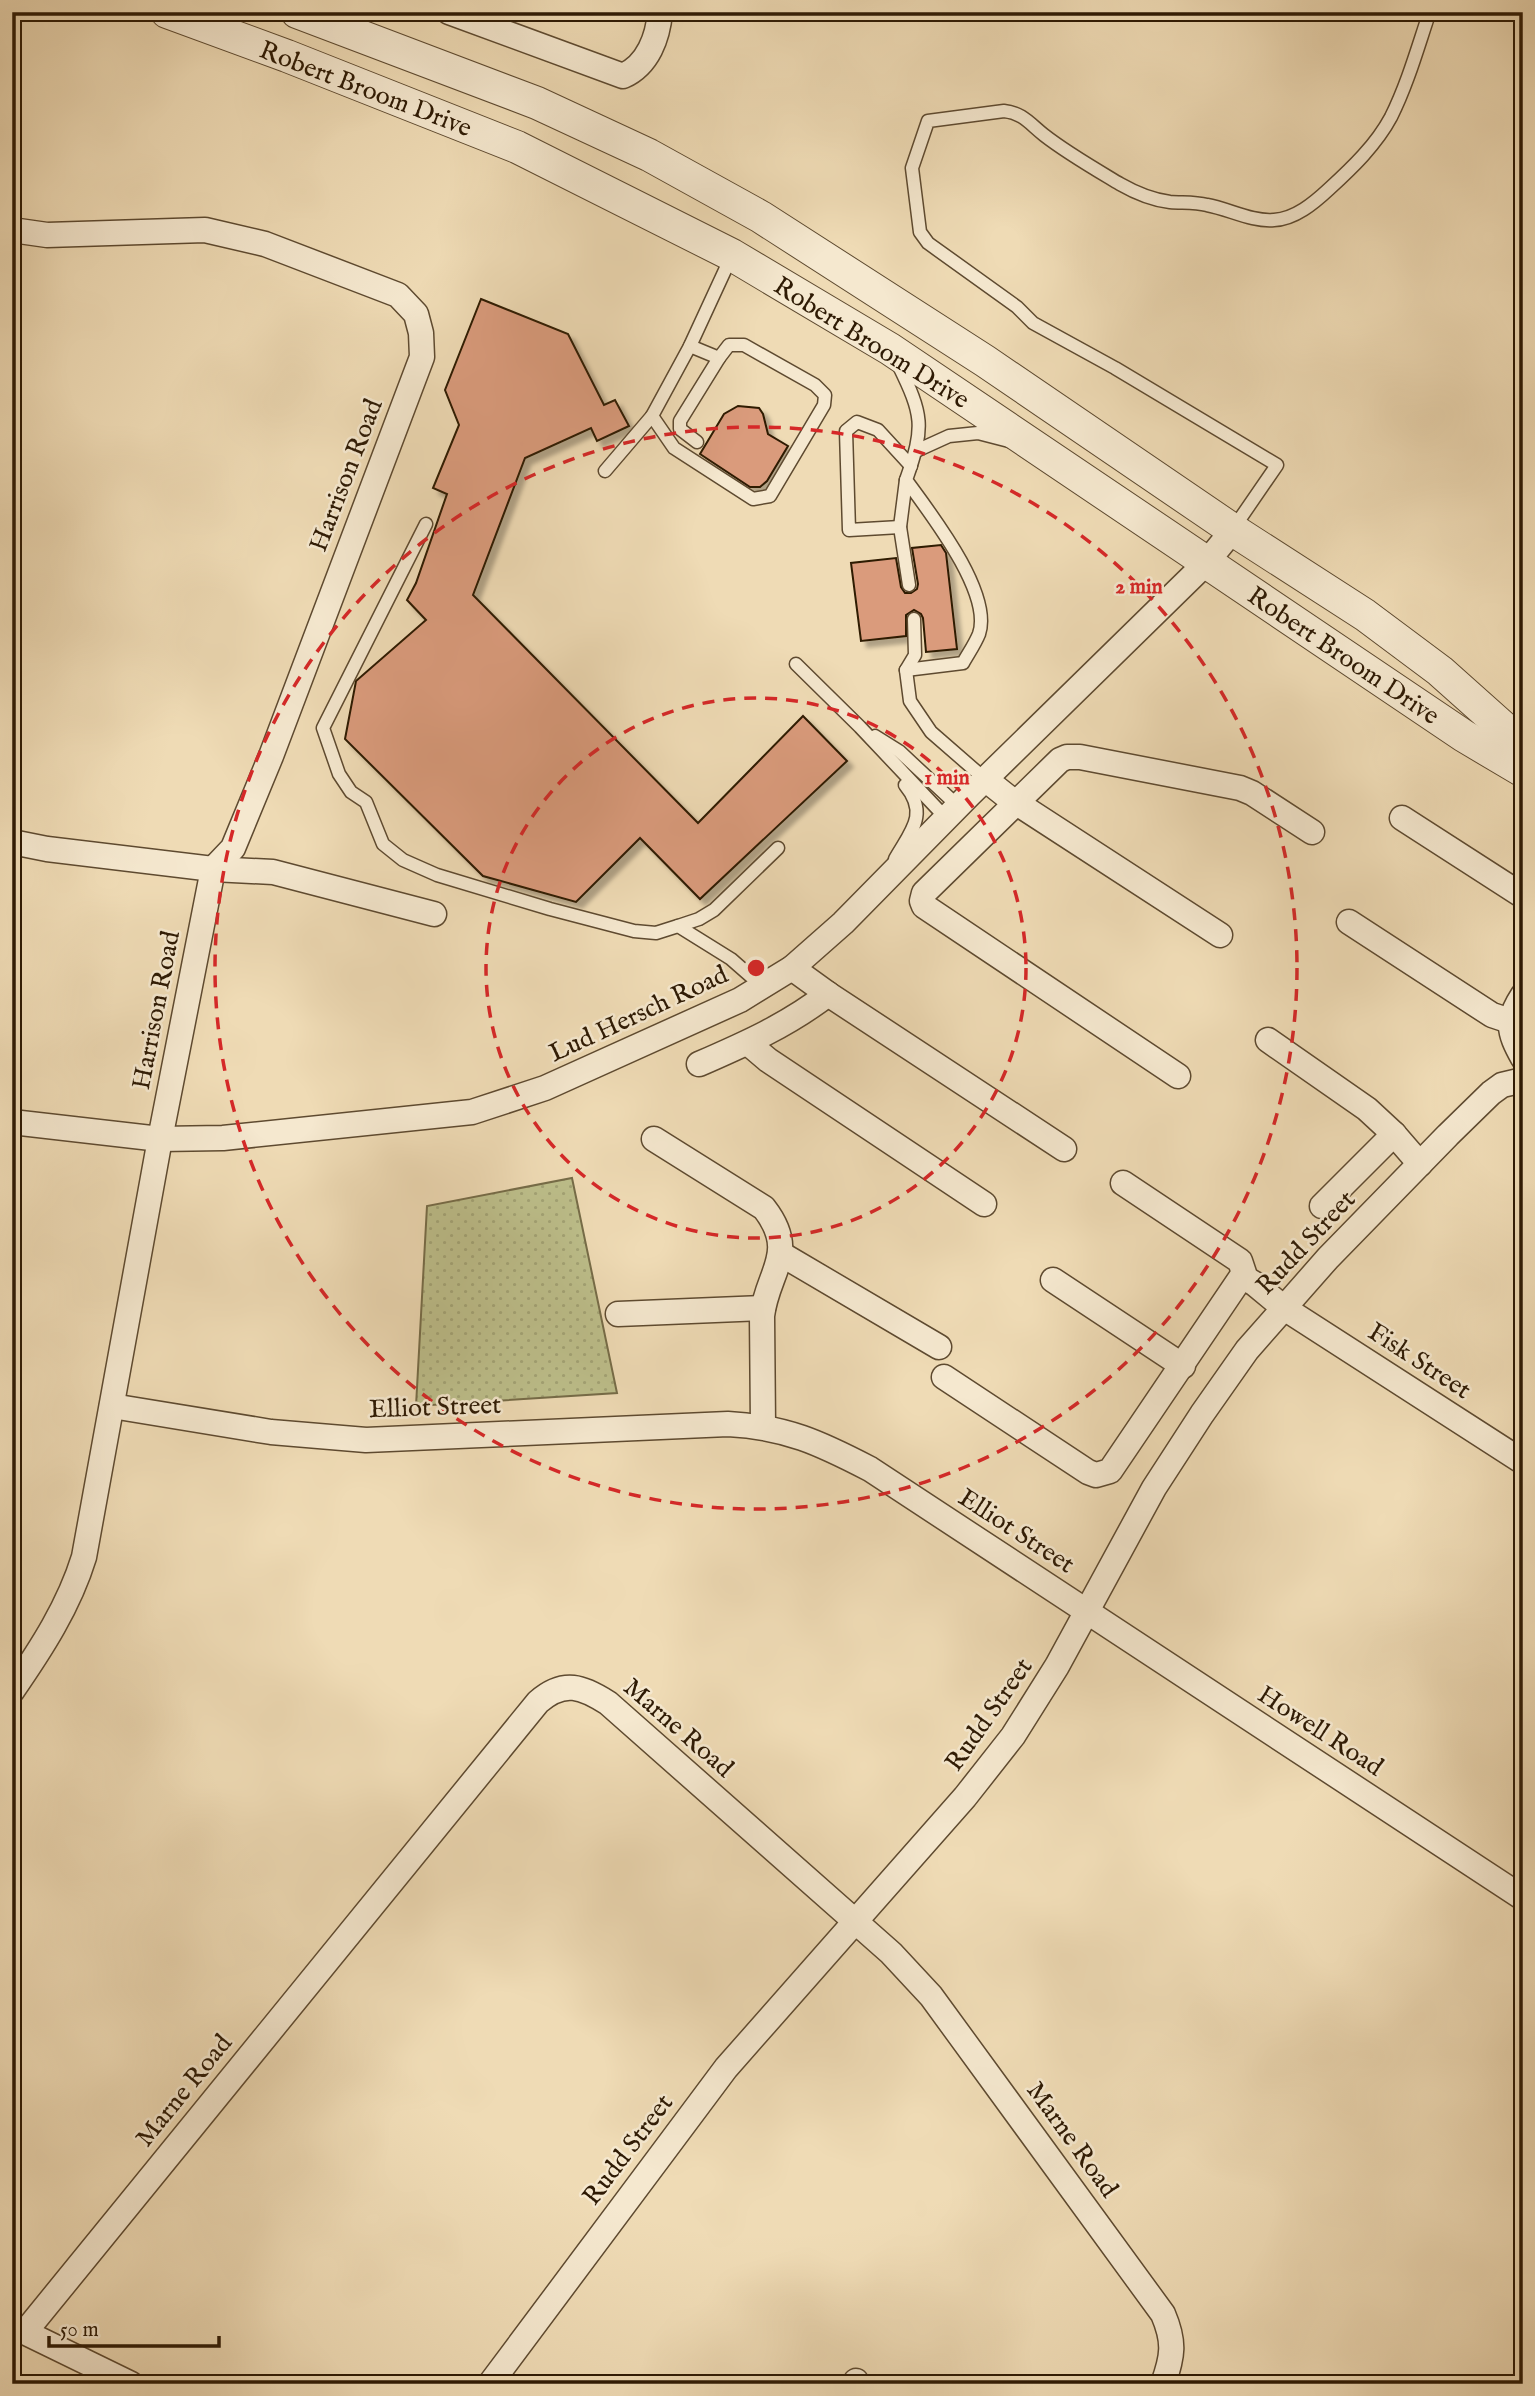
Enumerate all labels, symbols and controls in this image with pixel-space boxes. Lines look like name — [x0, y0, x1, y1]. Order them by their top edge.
street label: Robert Broom Drive — [255, 34, 476, 145]
street label: Robert Broom Drive — [767, 270, 975, 417]
street label: Harrison Road — [302, 394, 391, 557]
text: 2 min — [1115, 574, 1163, 601]
street label: Robert Broom Drive — [1241, 580, 1446, 733]
text: 1 min — [924, 765, 970, 792]
street label: Harrison Road — [125, 928, 188, 1092]
centre of rings — [744, 956, 768, 980]
street label: Lud Hersch Road — [544, 958, 733, 1070]
street label: Rudd Street — [1249, 1184, 1363, 1302]
street label: Fisk Street — [1361, 1316, 1477, 1407]
street label: Elliot Street — [368, 1389, 502, 1426]
street label: Elliot Street — [952, 1481, 1081, 1581]
street label: Rudd Street — [938, 1652, 1040, 1778]
street label: Marne Road — [616, 1671, 740, 1785]
street label: Howell Road — [1251, 1678, 1389, 1784]
street label: Marne Road — [129, 2028, 240, 2154]
street label: Marne Road — [1019, 2075, 1125, 2204]
street label: Rudd Street — [576, 2088, 681, 2212]
scale bar — [49, 2305, 219, 2349]
text: 50 m — [60, 2317, 99, 2344]

